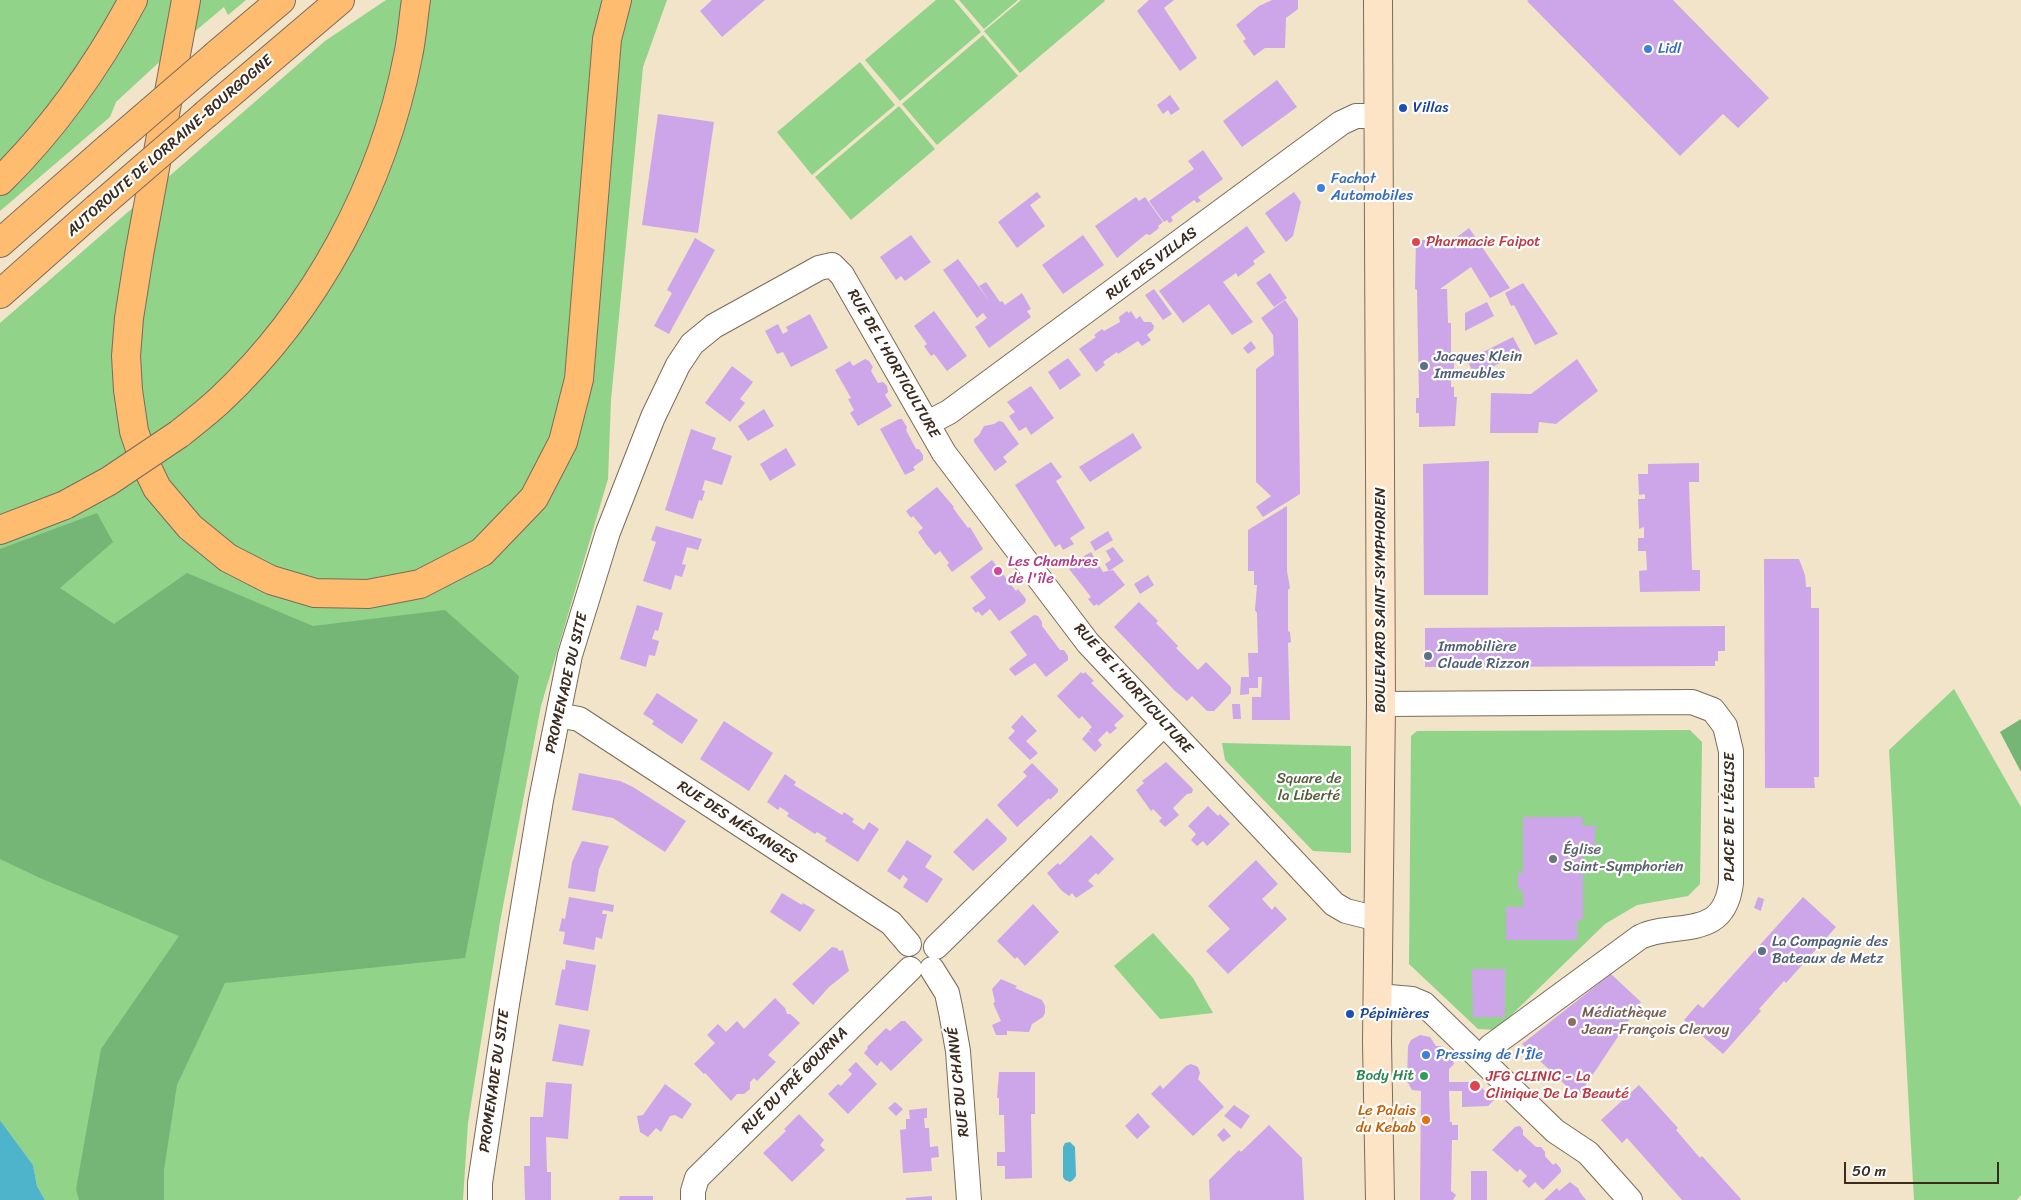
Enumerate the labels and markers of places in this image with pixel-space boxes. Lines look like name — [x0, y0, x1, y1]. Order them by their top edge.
place label: Lidl — [1658, 40, 1681, 58]
marker: Lidl — [1642, 43, 1654, 55]
place label: Villas — [1413, 99, 1448, 117]
marker: Villas — [1397, 102, 1409, 114]
place label: Fachot Automobiles — [1331, 170, 1413, 205]
marker: Fachot Automobiles — [1315, 182, 1327, 194]
place label: Pharmacie Faipot — [1426, 233, 1541, 251]
marker: Pharmacie Faipot — [1410, 236, 1422, 248]
place label: Jacques Klein Immeubles — [1434, 348, 1522, 383]
marker: Jacques Klein Immeubles — [1418, 360, 1430, 372]
place label: Les Chambres de l'île — [1008, 553, 1098, 588]
marker: Les Chambres de l'île — [992, 565, 1004, 577]
place label: Immobilière Claude Rizzon — [1438, 638, 1529, 673]
marker: Immobilière Claude Rizzon — [1422, 650, 1434, 662]
place label: Église Saint-Symphorien — [1563, 841, 1683, 876]
marker: Église Saint-Symphorien — [1547, 853, 1559, 865]
place label: La Compagnie des Bateaux de Metz — [1772, 933, 1888, 968]
marker: La Compagnie des Bateaux de Metz — [1756, 945, 1768, 957]
place label: Médiathèque Jean-François Clervoy — [1582, 1004, 1729, 1039]
place label: Pépinières — [1360, 1005, 1429, 1023]
marker: Pépinières — [1344, 1008, 1356, 1020]
marker: Médiathèque Jean-François Clervoy — [1566, 1016, 1578, 1028]
place label: Pressing de l'Île — [1436, 1046, 1543, 1064]
marker: Pressing de l'Île — [1420, 1049, 1432, 1061]
place label: Body Hit — [1356, 1067, 1414, 1085]
place label: JFG CLINIC - La Clinique De La Beauté — [1486, 1068, 1629, 1103]
marker: Body Hit — [1418, 1070, 1430, 1082]
marker: JFG CLINIC - La Clinique De La Beauté — [1468, 1079, 1482, 1093]
place label: Le Palais du Kebab — [1356, 1102, 1416, 1137]
marker: Le Palais du Kebab — [1420, 1114, 1432, 1126]

